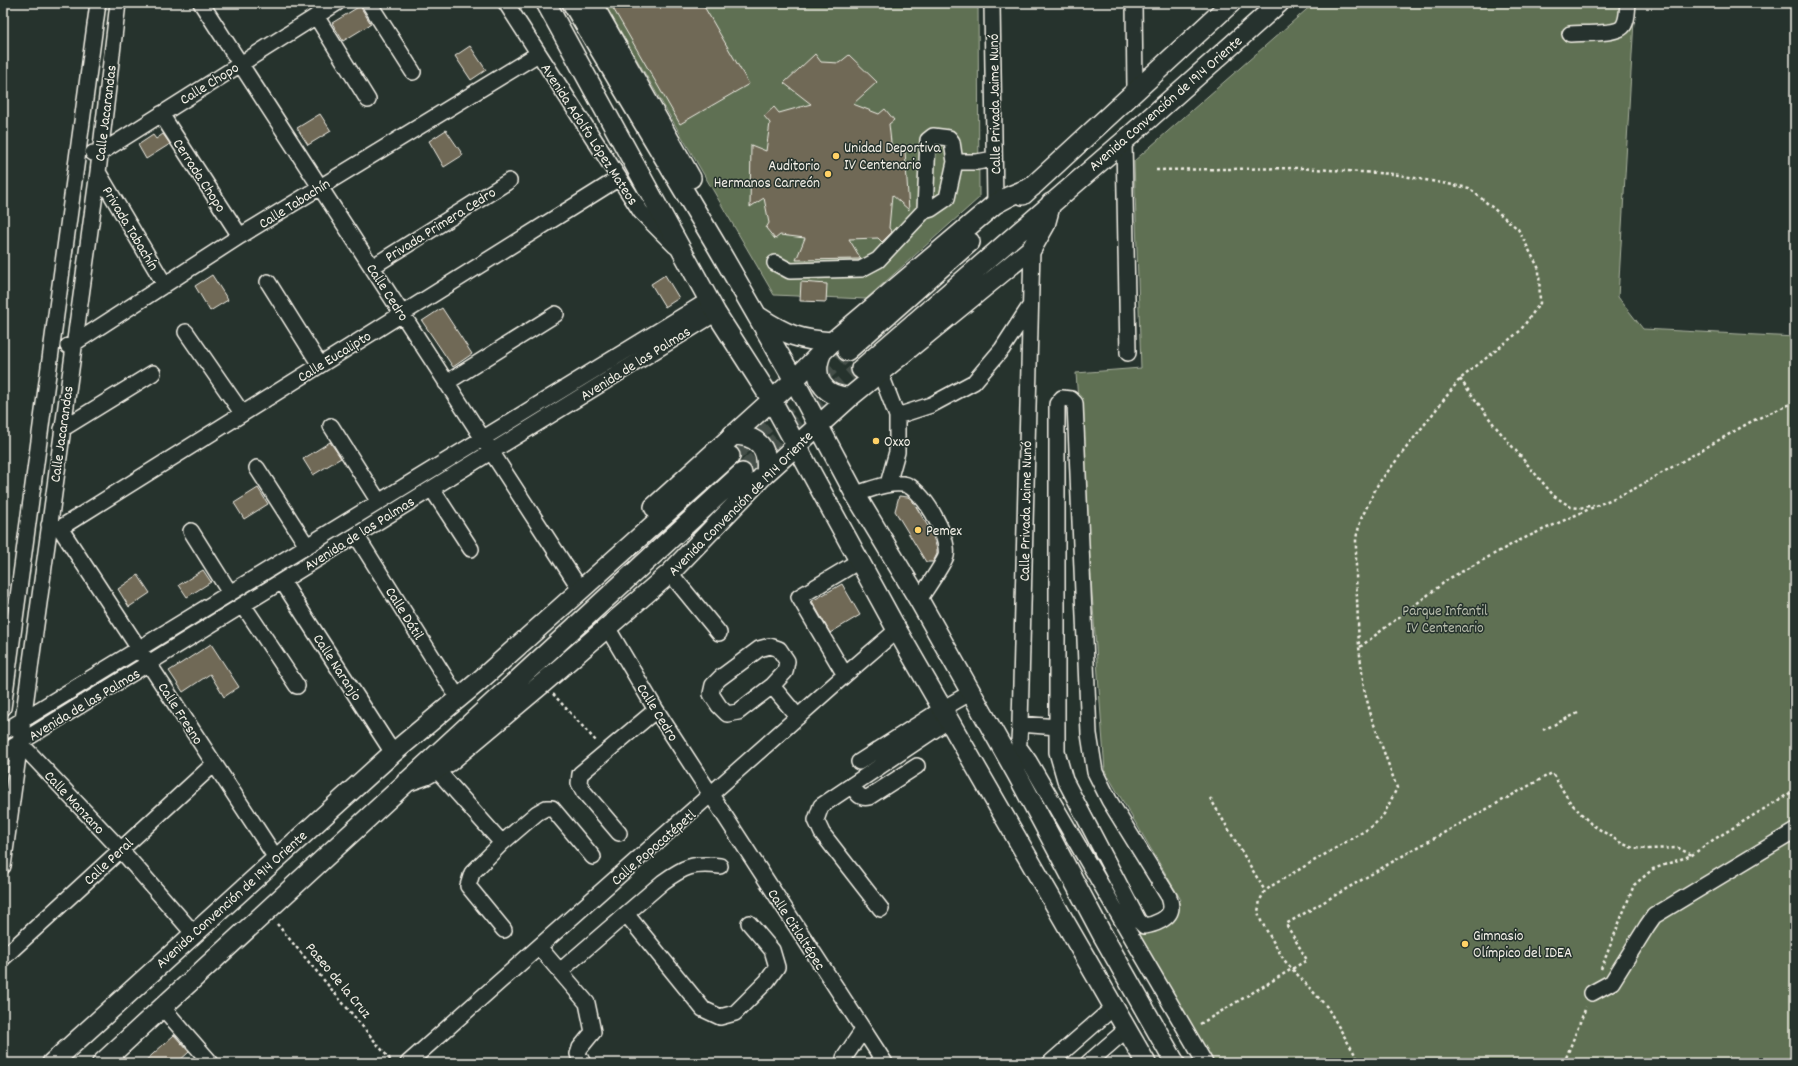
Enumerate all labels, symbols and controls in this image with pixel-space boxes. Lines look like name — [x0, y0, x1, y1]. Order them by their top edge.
street label: Avenida Convención de 1914 Oriente — [1085, 31, 1248, 178]
street label: Calle Privada Jaime Nunó — [984, 33, 1008, 174]
street label: Calle Chopo — [176, 58, 244, 112]
street label: Avenida Adolfo López Mateos — [534, 60, 643, 210]
street label: Calle Jacarandas — [90, 64, 124, 163]
street label: Cerrada Chopo — [166, 135, 231, 218]
place label: Unidad Deportiva IV Centenario — [844, 138, 941, 177]
marker: Unidad Deportiva IV Centenario — [831, 151, 841, 161]
place label: Auditorio Hermanos Carreón — [714, 156, 820, 195]
marker: Auditorio Hermanos Carreón — [823, 169, 833, 179]
street label: Calle Tabachín — [255, 174, 335, 235]
street label: Privada Primera Cedro — [381, 182, 501, 269]
street label: Privada Tabachín — [95, 183, 163, 275]
street label: Calle Cedro — [359, 260, 413, 327]
street label: Avenida de las Palmas — [576, 322, 696, 408]
street label: Calle Eucalipto — [294, 326, 377, 389]
street label: Calle Jacarandas — [45, 385, 81, 484]
street label: Avenida Convención de 1914 Oriente — [664, 426, 819, 582]
place label: Oxxo — [884, 432, 911, 454]
marker: Oxxo — [871, 436, 881, 446]
street label: Calle Privada Jaime Nunó — [1015, 440, 1039, 582]
street label: Avenida de las Palmas — [300, 492, 420, 578]
place label: Pemex — [926, 521, 962, 543]
marker: Pemex — [913, 525, 923, 535]
street label: Calle Dátil — [378, 583, 428, 645]
park label: Parque Infantil IV Centenario — [1402, 601, 1488, 640]
street label: Calle Naranjo — [306, 630, 366, 706]
street label: Avenida de las Palmas — [25, 664, 145, 748]
street label: Calle Fresno — [151, 679, 208, 750]
street label: Calle Cedro — [630, 680, 683, 747]
street label: Calle Manzano — [38, 766, 109, 841]
street label: Calle Popocatépetl — [607, 805, 702, 892]
street label: Avenida Convención de 1914 Oriente — [152, 826, 313, 975]
street label: Calle Peral — [79, 833, 140, 891]
street label: Calle Citlaltépec — [761, 885, 830, 975]
place label: Gimnasio Olímpico del IDEA — [1473, 926, 1572, 965]
street label: Paseo de la Cruz — [299, 939, 376, 1024]
marker: Gimnasio Olímpico del IDEA — [1460, 939, 1470, 949]

